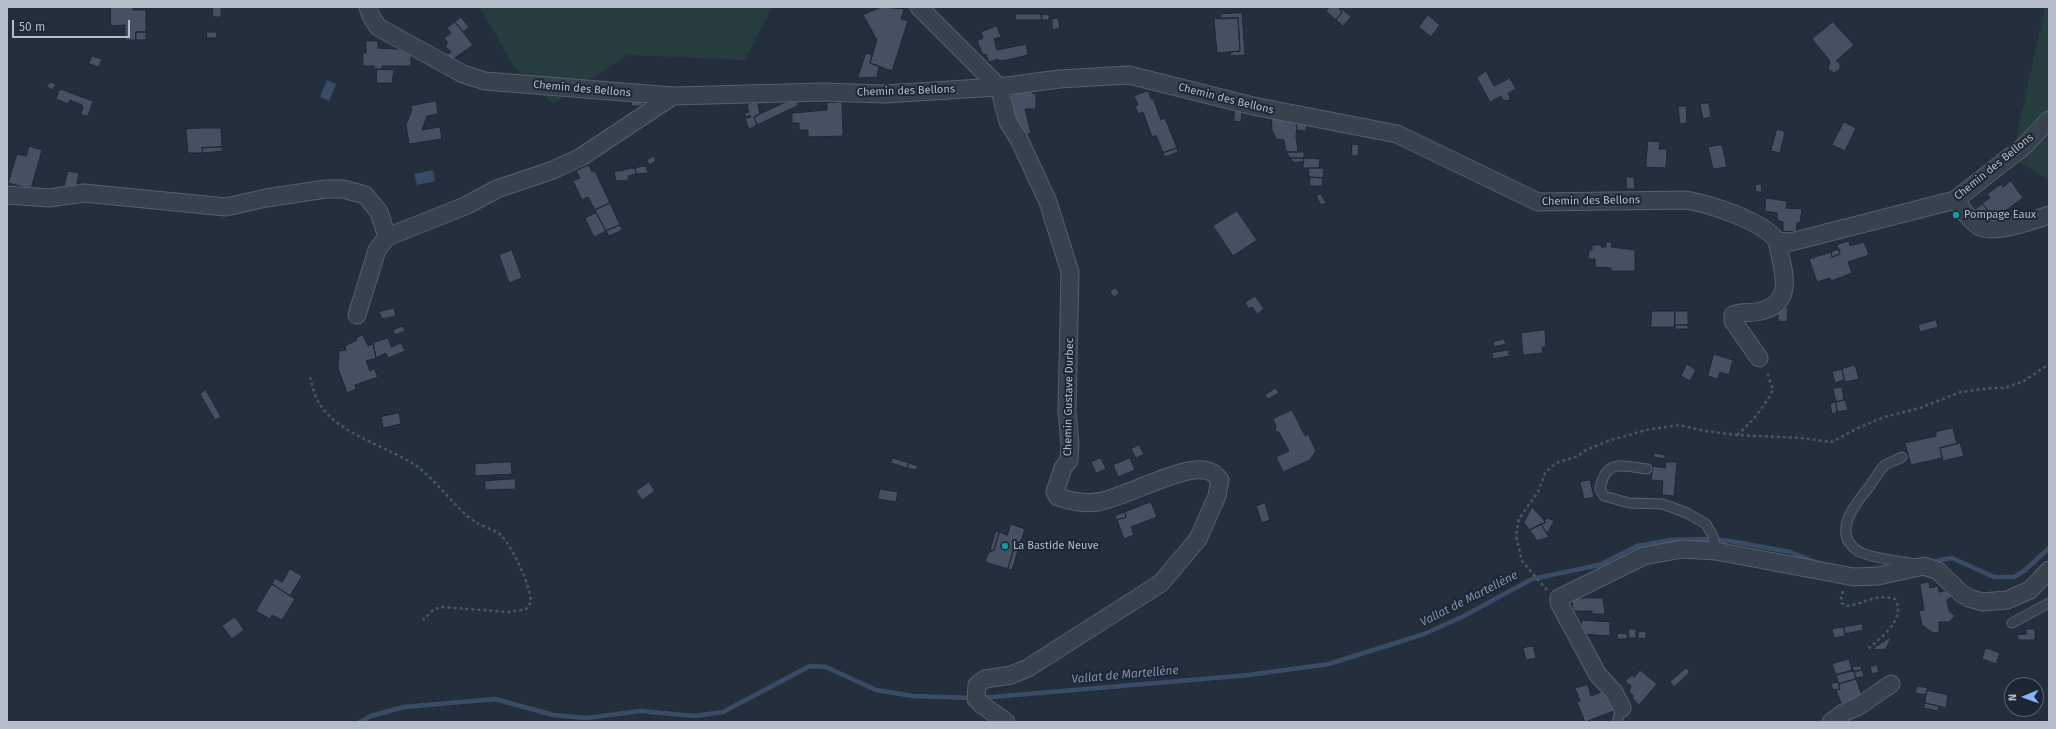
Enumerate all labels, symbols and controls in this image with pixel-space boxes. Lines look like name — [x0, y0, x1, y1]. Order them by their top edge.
scale bar — [14, 12, 132, 38]
text: 50 m — [19, 20, 45, 34]
street label: Chemin des Bellons — [533, 78, 631, 100]
street label: Chemin des Bellons — [1177, 81, 1275, 117]
street label: Chemin des Bellons — [857, 83, 955, 99]
street label: Chemin des Bellons — [1952, 131, 2036, 203]
street label: Chemin des Bellons — [1542, 194, 1640, 208]
place label: Pompage Eaux — [1964, 208, 2036, 222]
marker: Pompage Eaux — [1951, 210, 1961, 220]
street label: Chemin Gustave Durbec — [1061, 338, 1077, 456]
place label: La Bastide Neuve — [1013, 539, 1099, 553]
marker: La Bastide Neuve — [1000, 541, 1010, 551]
water label: Vallat de Martellène — [1418, 568, 1520, 630]
water label: Vallat de Martellène — [1071, 663, 1179, 687]
north arrow — [2004, 677, 2044, 717]
text: N — [2006, 694, 2019, 701]

